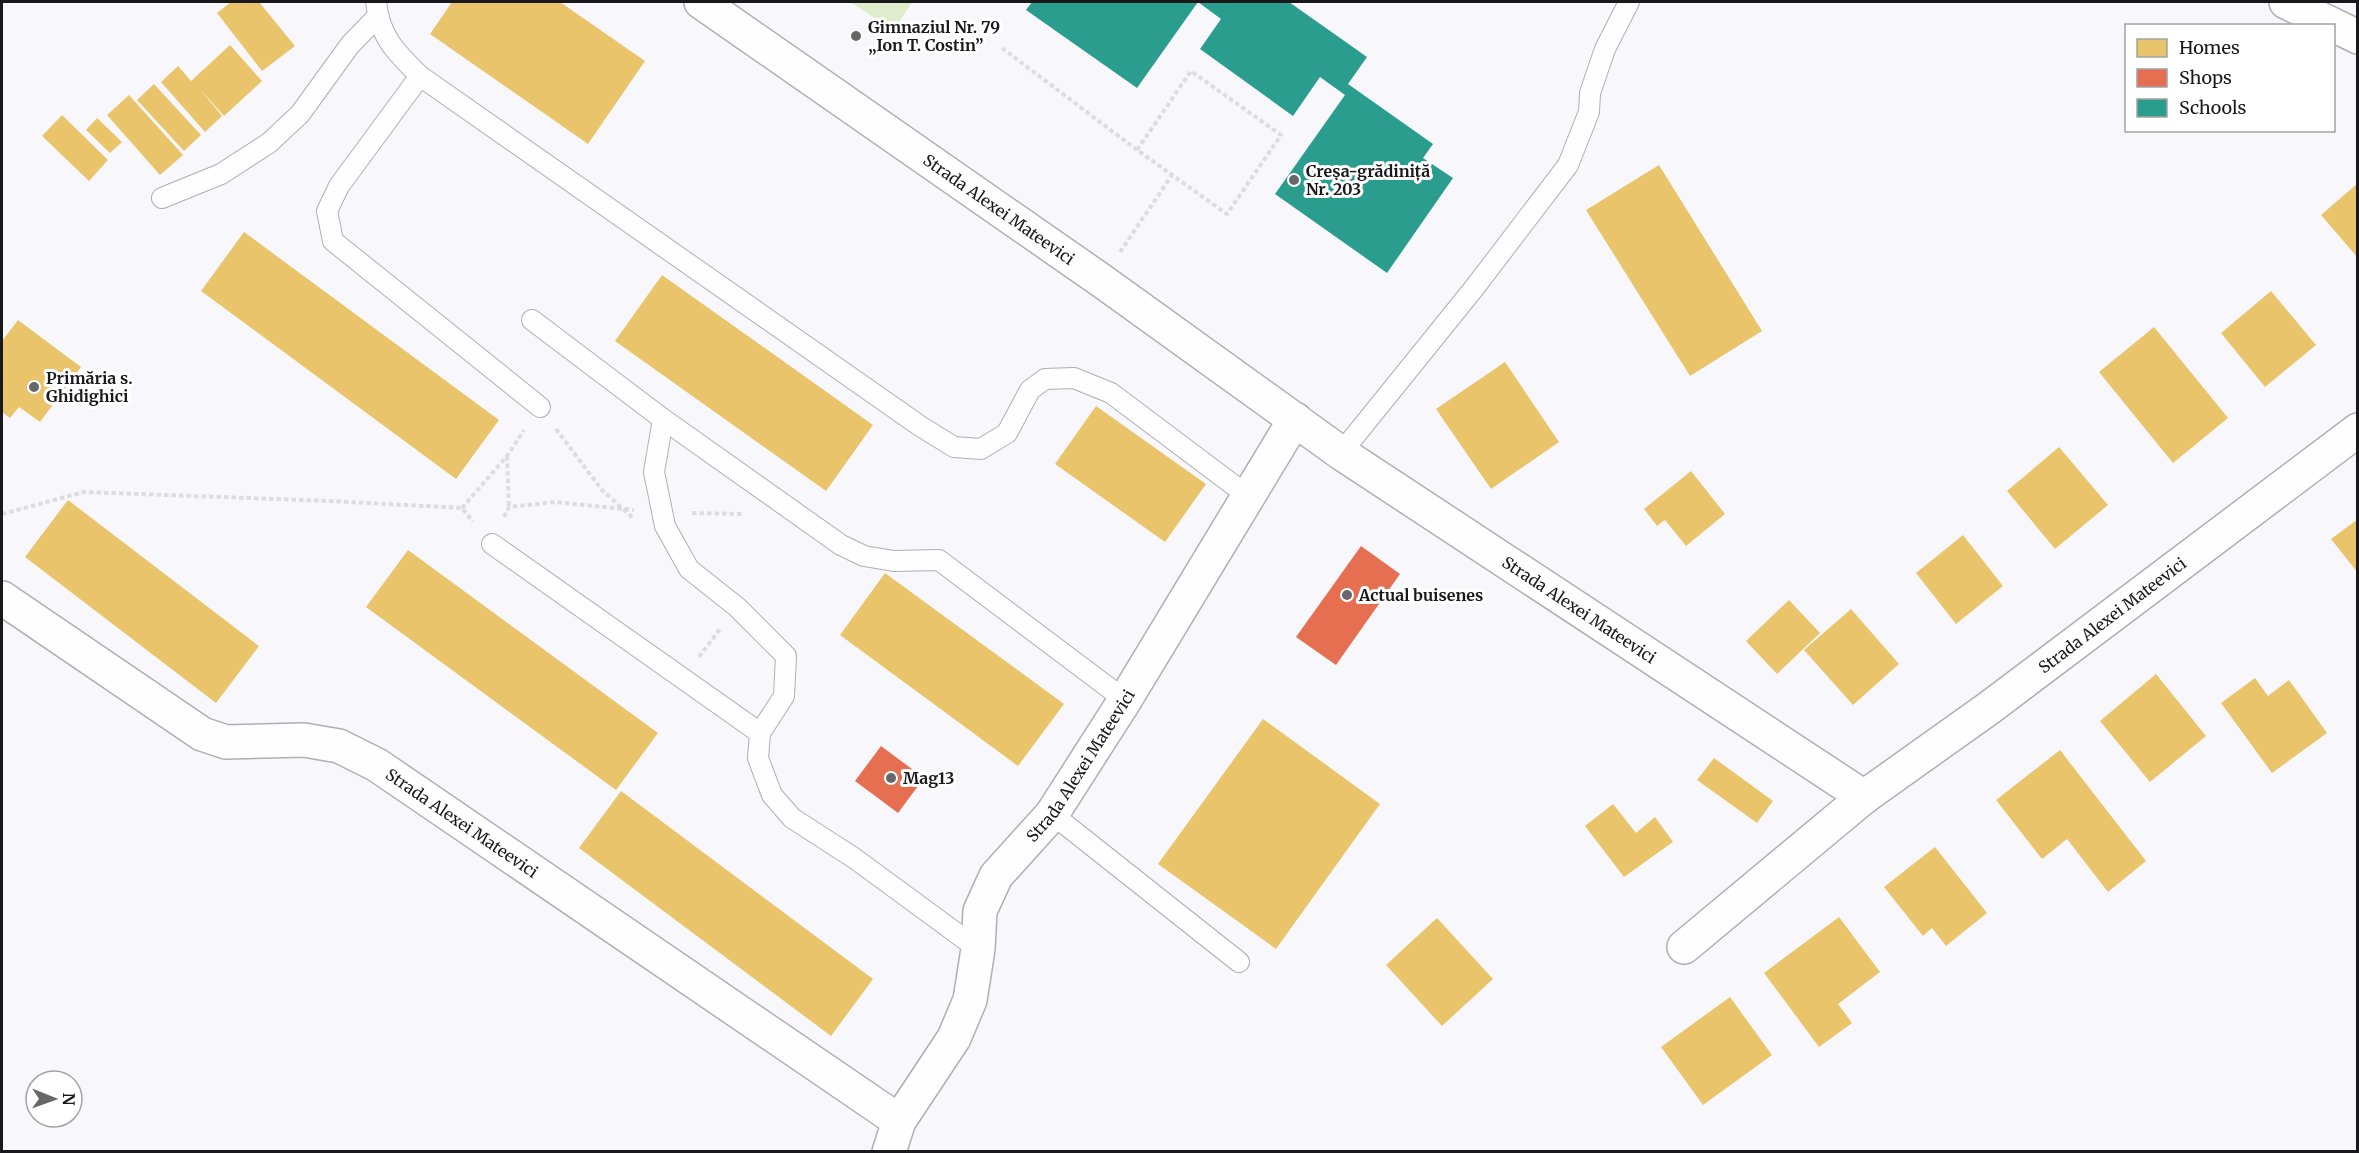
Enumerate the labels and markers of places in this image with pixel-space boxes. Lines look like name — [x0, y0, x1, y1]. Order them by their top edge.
place label: Gimnaziul Nr. 79 „Ion T. Costin” — [868, 17, 1000, 55]
marker: Gimnaziul Nr. 79 „Ion T. Costin” — [849, 29, 863, 43]
place label: Creșa-grădiniță Nr. 203 — [1306, 161, 1430, 199]
marker: Creșa-grădiniță Nr. 203 — [1287, 173, 1301, 187]
place label: Primăria s. Ghidighici — [46, 368, 133, 406]
marker: Primăria s. Ghidighici — [27, 380, 41, 394]
place label: Actual buisenes — [1358, 585, 1483, 605]
marker: Actual buisenes — [1340, 588, 1354, 602]
place label: Mag13 — [903, 768, 954, 788]
marker: Mag13 — [884, 771, 898, 785]

